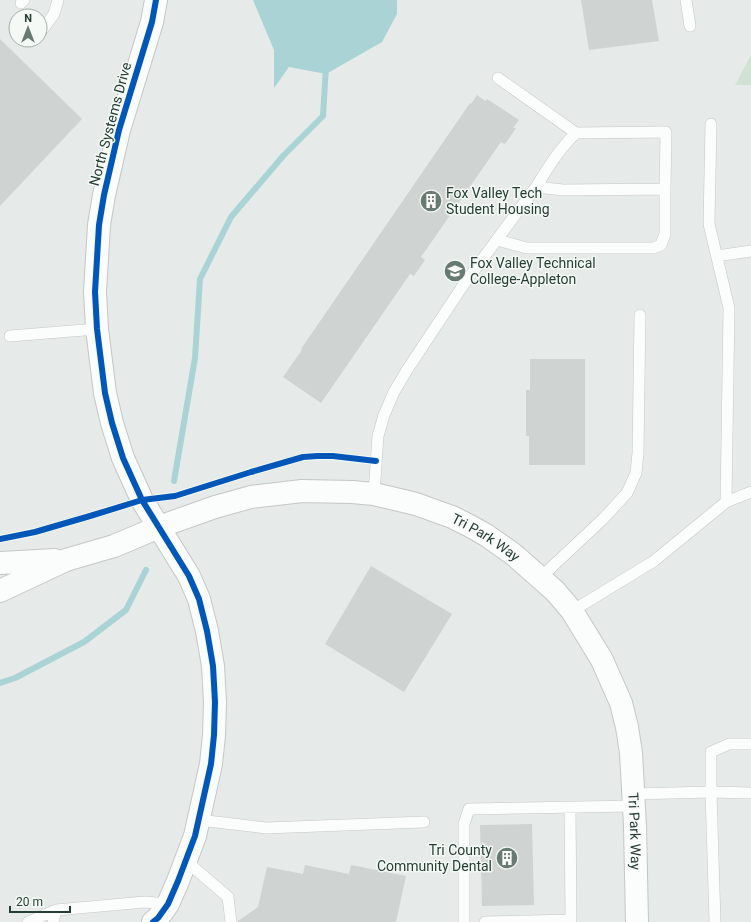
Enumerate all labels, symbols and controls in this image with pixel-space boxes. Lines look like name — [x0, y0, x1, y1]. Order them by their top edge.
north arrow — [8, 8, 48, 48]
text: N — [24, 12, 32, 25]
street label: North Systems Drive — [86, 60, 134, 188]
place label: Fox Valley Tech Student Housing — [446, 185, 550, 217]
building icon: Fox Valley Tech Student Housing — [418, 188, 444, 214]
place label: Fox Valley Technical College-Appleton — [470, 255, 596, 287]
school or university icon: Fox Valley Technical College-Appleton — [442, 258, 468, 284]
street label: Tri Park Way — [449, 510, 524, 565]
street label: Tri Park Way — [625, 792, 644, 870]
place label: Tri County Community Dental — [377, 842, 492, 874]
building icon: Tri County Community Dental — [494, 845, 520, 871]
scale bar — [10, 888, 70, 914]
text: 20 m — [16, 895, 43, 909]

